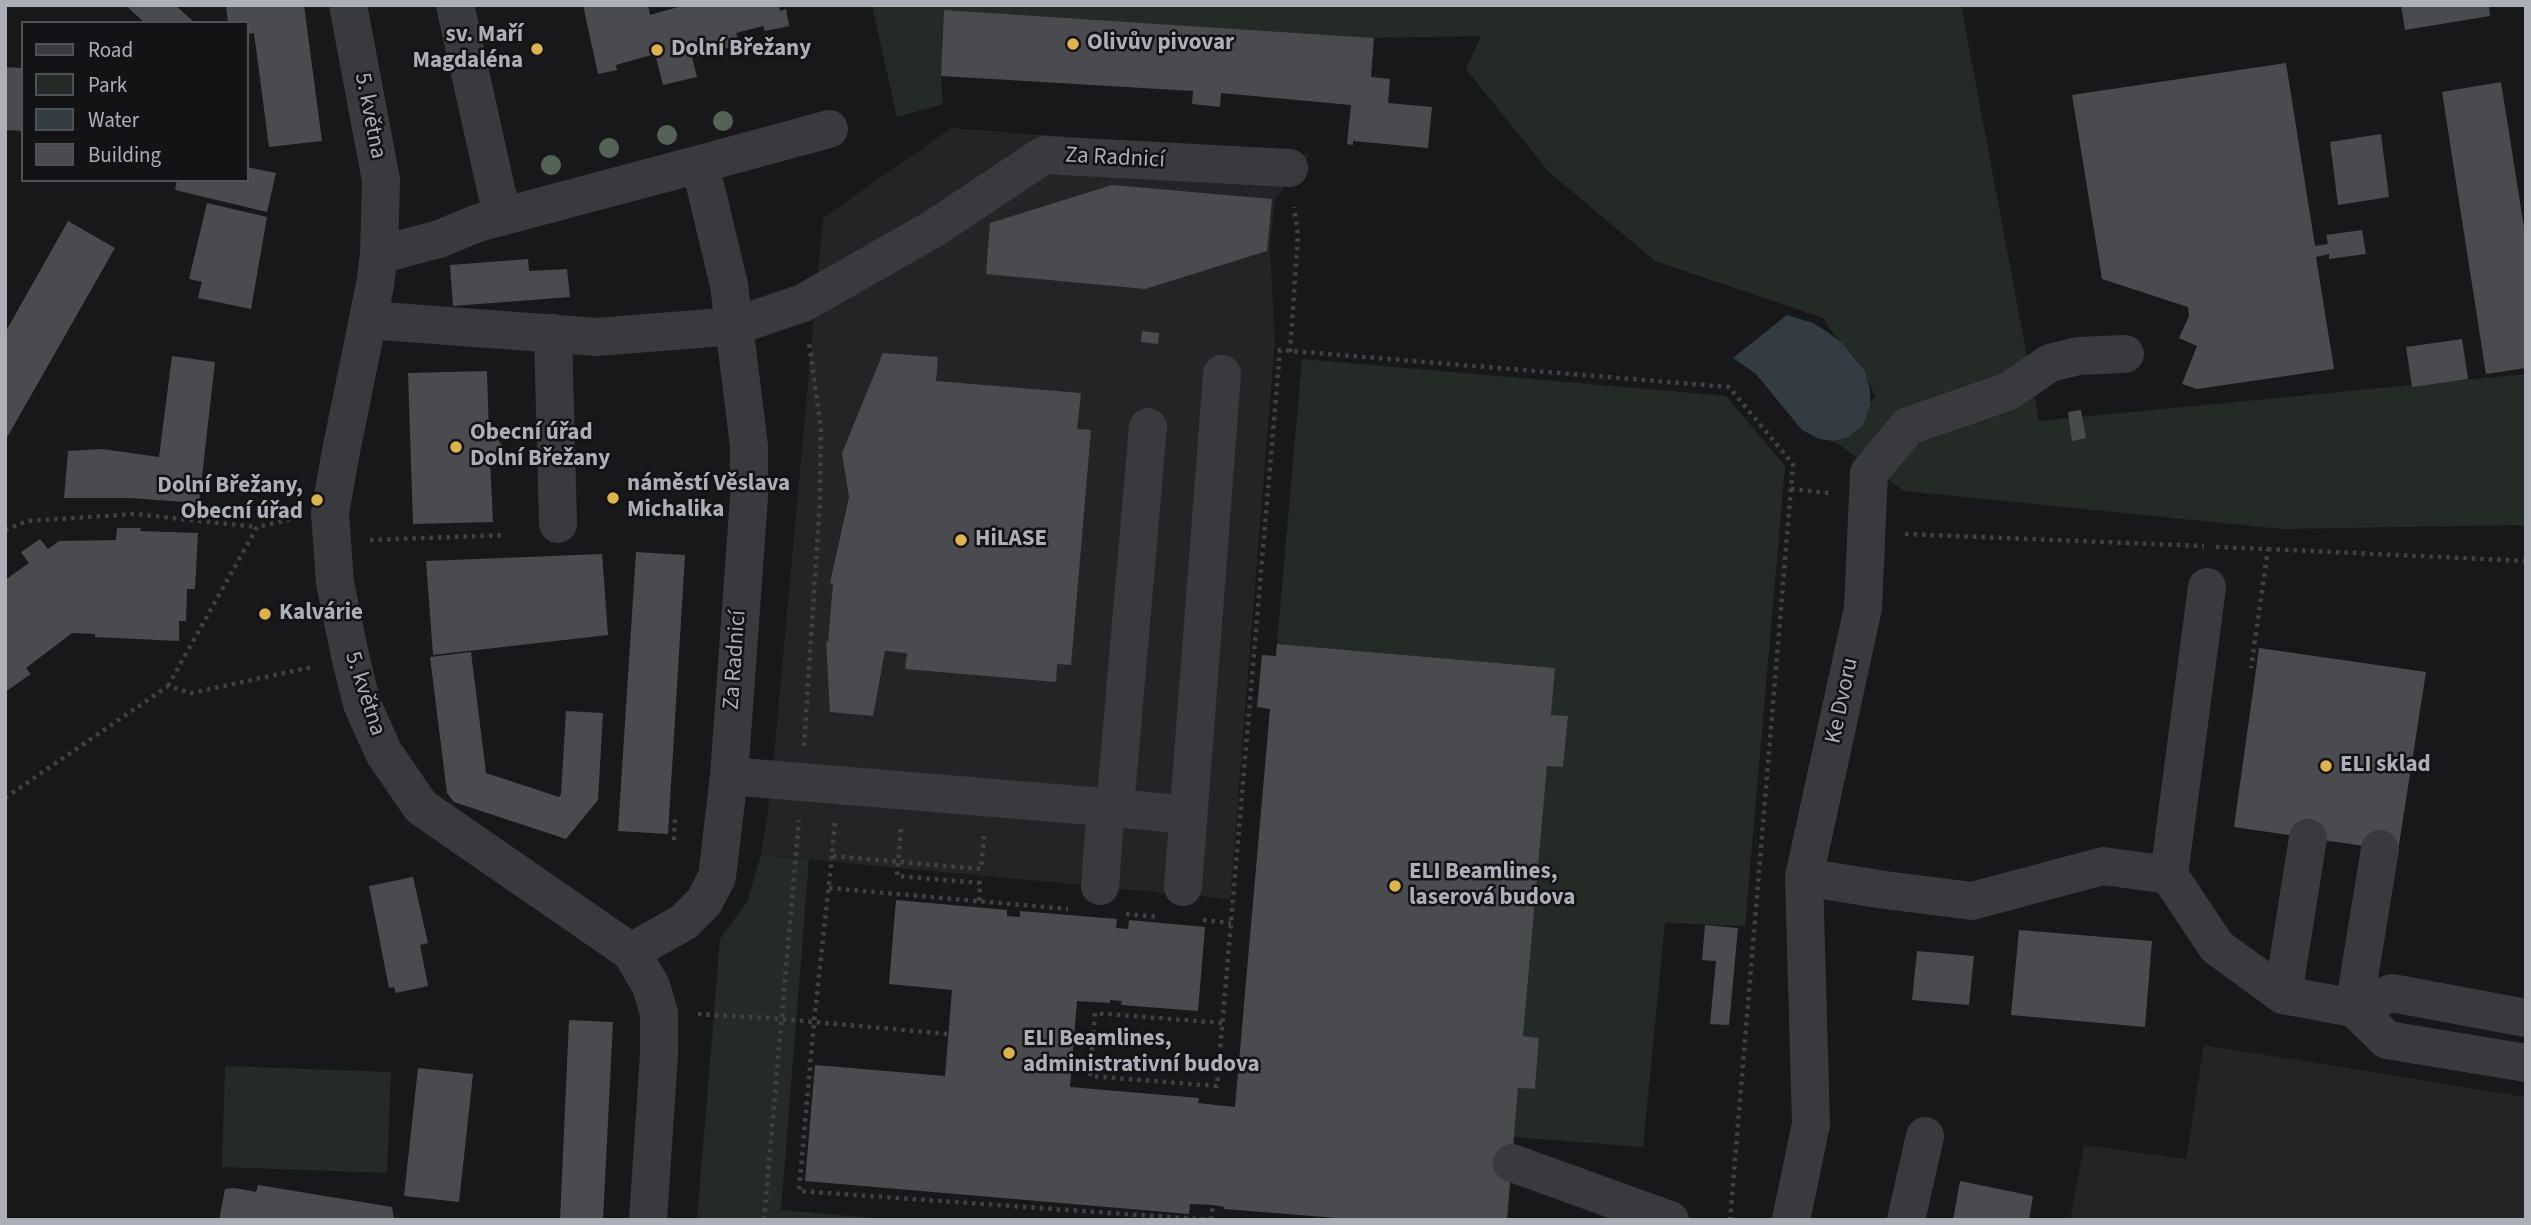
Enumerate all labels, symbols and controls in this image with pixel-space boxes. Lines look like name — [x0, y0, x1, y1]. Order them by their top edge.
legend — [21, 21, 248, 182]
place label: sv. Maří Magdaléna — [412, 22, 523, 76]
place label: Olivův pivovar — [1087, 30, 1234, 58]
text: Road — [88, 35, 133, 65]
place label: Dolní Břežany — [671, 36, 811, 64]
marker: Olivův pivovar — [1065, 36, 1081, 52]
marker: sv. Maří Magdaléna — [529, 41, 545, 57]
marker: Dolní Břežany — [649, 42, 665, 58]
text: Park — [88, 70, 127, 100]
street label: 5. května — [347, 71, 391, 161]
text: Water — [88, 105, 139, 135]
text: Building — [88, 140, 161, 170]
street label: Za Radnicí — [1064, 143, 1166, 175]
place label: Obecní úřad Dolní Břežany — [470, 420, 610, 474]
marker: Obecní úřad Dolní Břežany — [448, 439, 464, 455]
place label: náměstí Věslava Michalika — [627, 471, 790, 525]
place label: Dolní Břežany, Obecní úřad — [157, 473, 303, 527]
marker: náměstí Věslava Michalika — [605, 490, 621, 506]
marker: Dolní Břežany, Obecní úřad — [309, 492, 325, 508]
place label: HiLASE — [975, 526, 1047, 554]
marker: HiLASE — [953, 532, 969, 548]
place label: Kalvárie — [279, 600, 363, 628]
marker: Kalvárie — [257, 606, 273, 622]
street label: Za Radnicí — [719, 609, 753, 711]
street label: 5. května — [337, 648, 391, 740]
street label: Ke Dvoru — [1820, 656, 1866, 746]
place label: ELI sklad — [2340, 752, 2431, 780]
marker: ELI sklad — [2318, 758, 2334, 774]
place label: ELI Beamlines, laserová budova — [1409, 859, 1575, 913]
marker: ELI Beamlines, laserová budova — [1387, 878, 1403, 894]
place label: ELI Beamlines, administrativní budova — [1023, 1026, 1260, 1080]
marker: ELI Beamlines, administrativní budova — [1001, 1045, 1017, 1061]

